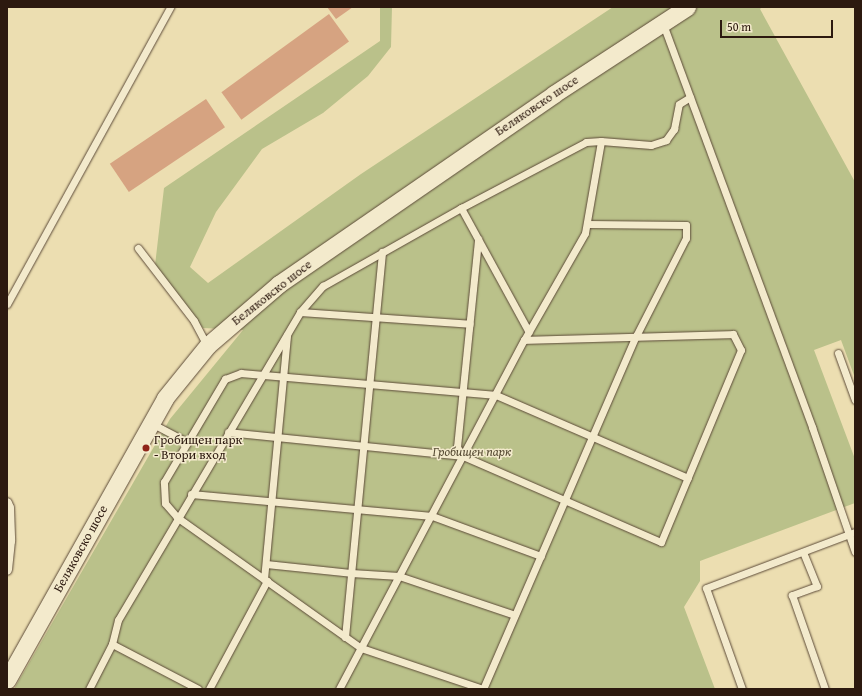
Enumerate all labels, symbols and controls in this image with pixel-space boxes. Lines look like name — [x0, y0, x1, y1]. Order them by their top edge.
scale bar — [722, 12, 835, 38]
text: 50 m — [727, 18, 751, 35]
street label: Беляковско шосе — [492, 72, 582, 140]
street label: Беляковско шосе — [229, 257, 315, 329]
place label: Гробищен парк - Втори вход — [154, 433, 242, 464]
marker: Гробищен парк - Втори вход — [141, 443, 151, 453]
park label: Гробищен парк — [432, 444, 512, 460]
street label: Беляковско шосе — [51, 503, 111, 595]

